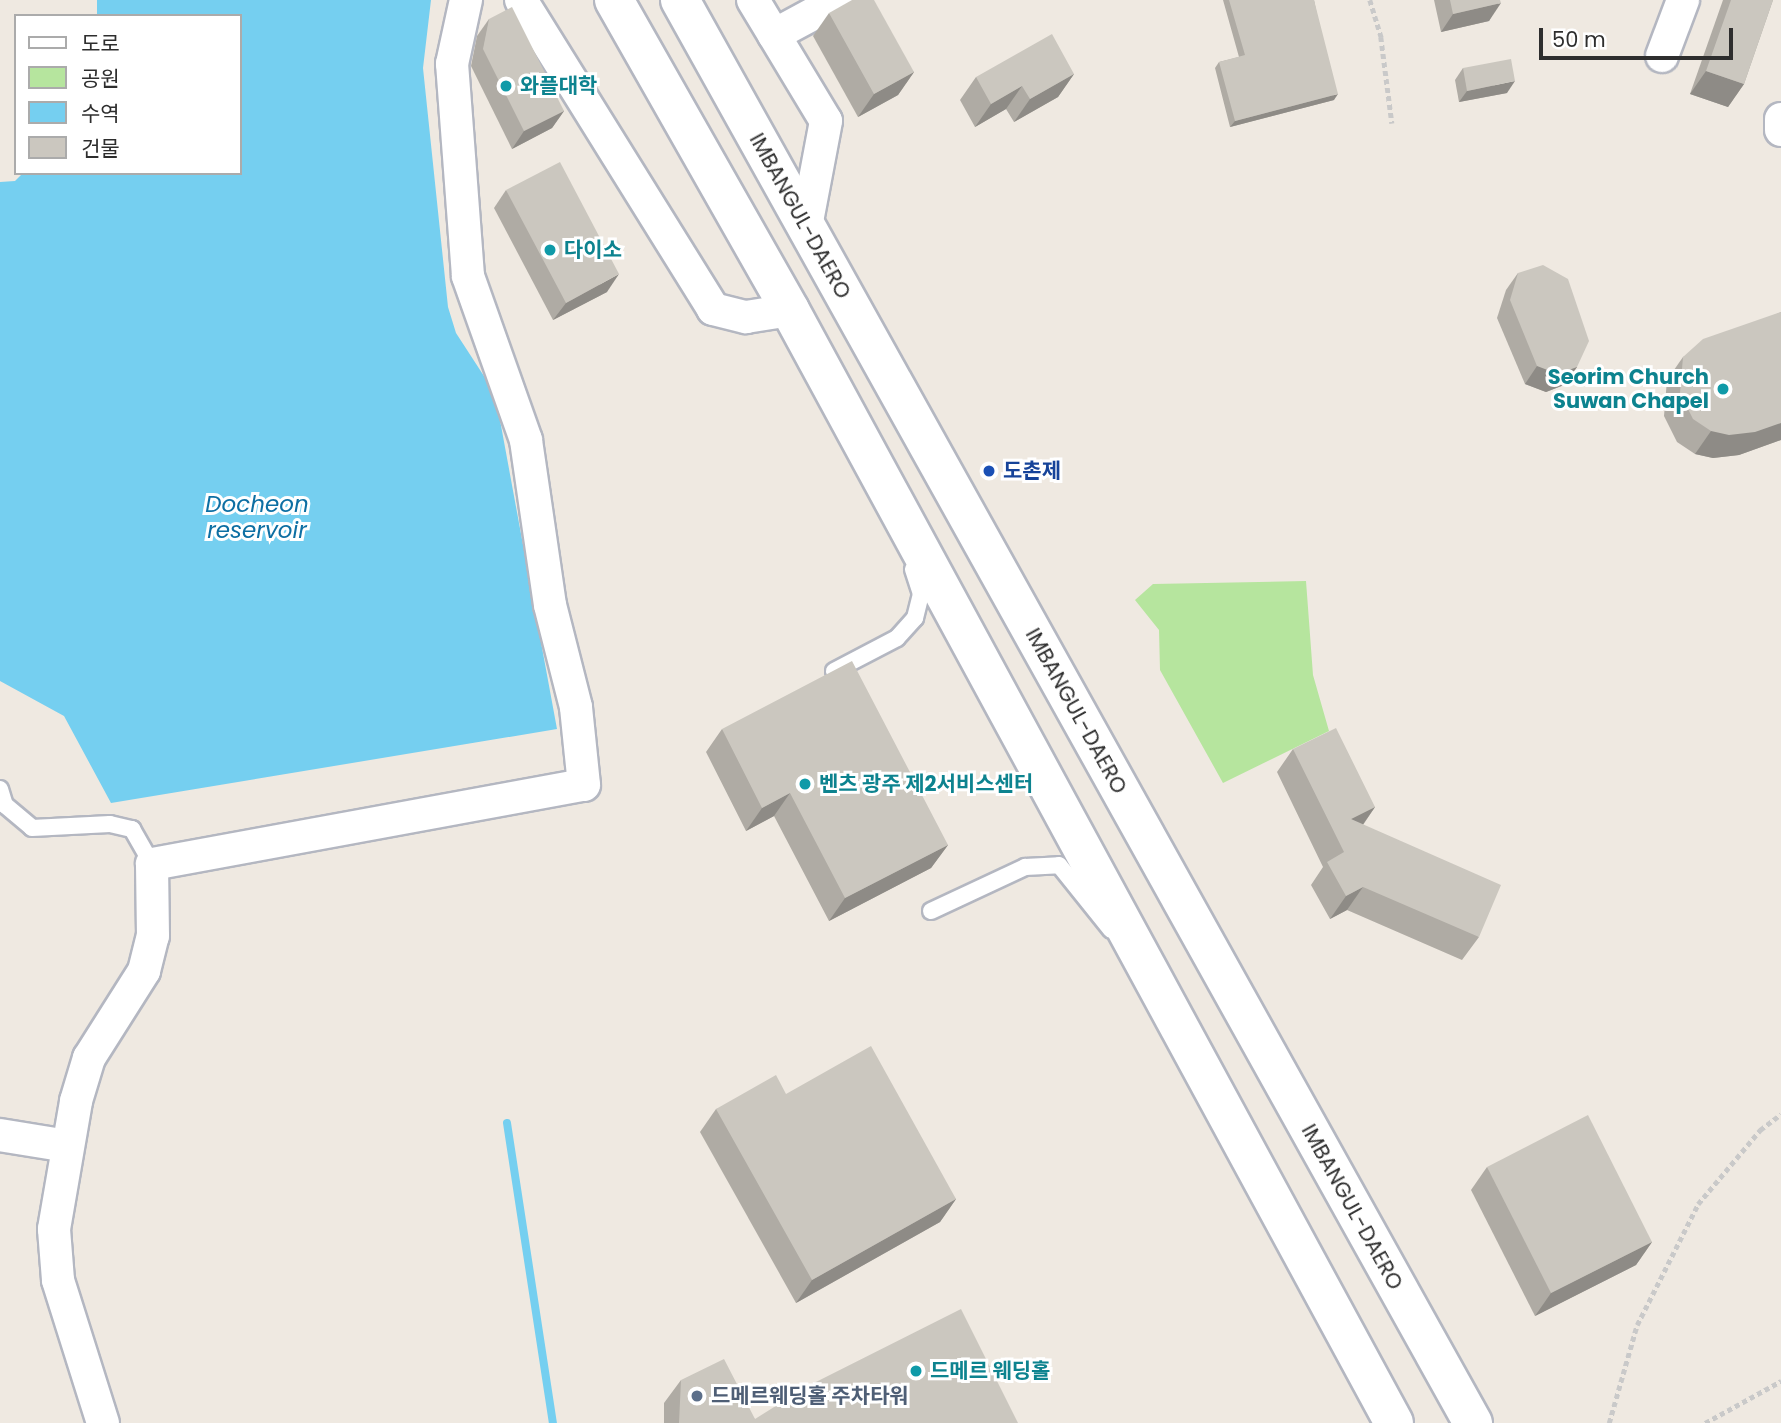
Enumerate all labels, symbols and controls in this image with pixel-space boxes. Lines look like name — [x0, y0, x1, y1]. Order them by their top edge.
legend — [14, 14, 242, 175]
scale bar — [1543, 14, 1737, 58]
text: 50 m — [1552, 25, 1606, 54]
text: 도로 — [81, 29, 120, 58]
text: 공원 — [81, 64, 120, 93]
place label: 와플대학 — [520, 73, 597, 99]
marker: 와플대학 — [498, 78, 514, 94]
text: 수역 — [81, 99, 120, 128]
street label: IMBANGUL-DAERO — [744, 129, 856, 303]
text: 건물 — [81, 134, 120, 163]
place label: 다이소 — [564, 237, 622, 263]
marker: 다이소 — [542, 242, 558, 258]
place label: Seorim Church Suwan Chapel — [1548, 364, 1709, 414]
marker: Seorim Church Suwan Chapel — [1715, 381, 1731, 397]
place label: 도촌제 — [1003, 458, 1061, 484]
marker: 도촌제 — [981, 463, 997, 479]
water label: Docheon reservoir — [205, 490, 309, 544]
street label: IMBANGUL-DAERO — [1020, 624, 1132, 798]
place label: 벤츠 광주 제2서비스센터 — [819, 771, 1033, 797]
marker: 벤츠 광주 제2서비스센터 — [797, 776, 813, 792]
street label: IMBANGUL-DAERO — [1296, 1120, 1408, 1294]
place label: 드메르 웨딩홀 — [930, 1358, 1050, 1384]
marker: 드메르 웨딩홀 — [908, 1363, 924, 1379]
place label: 드메르웨딩홀 주차타워 — [711, 1383, 909, 1409]
marker: 드메르웨딩홀 주차타워 — [689, 1388, 705, 1404]

